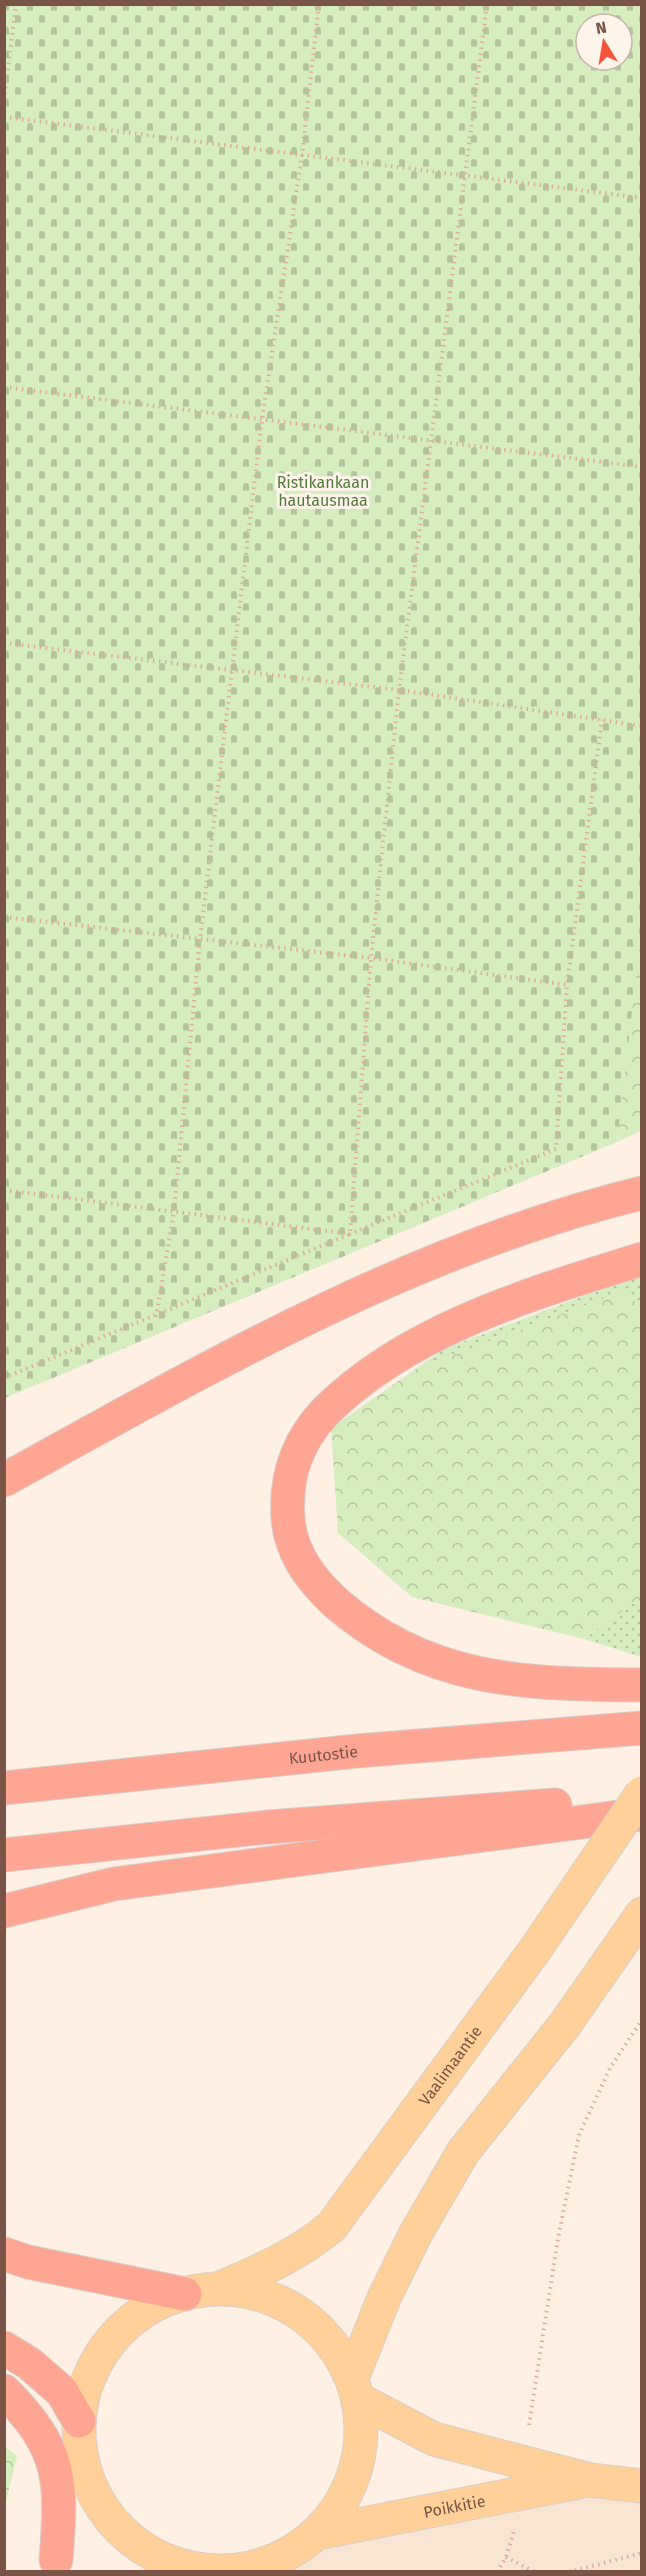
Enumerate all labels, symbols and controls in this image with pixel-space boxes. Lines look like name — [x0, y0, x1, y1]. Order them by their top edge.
north arrow — [574, 12, 634, 72]
text: N — [594, 17, 608, 38]
park label: Ristikankaan hautausmaa — [277, 473, 369, 510]
street label: Kuutostie — [288, 1741, 359, 1768]
street label: Vaalimaantie — [415, 2022, 486, 2109]
street label: Poikkitie — [422, 2491, 487, 2521]

